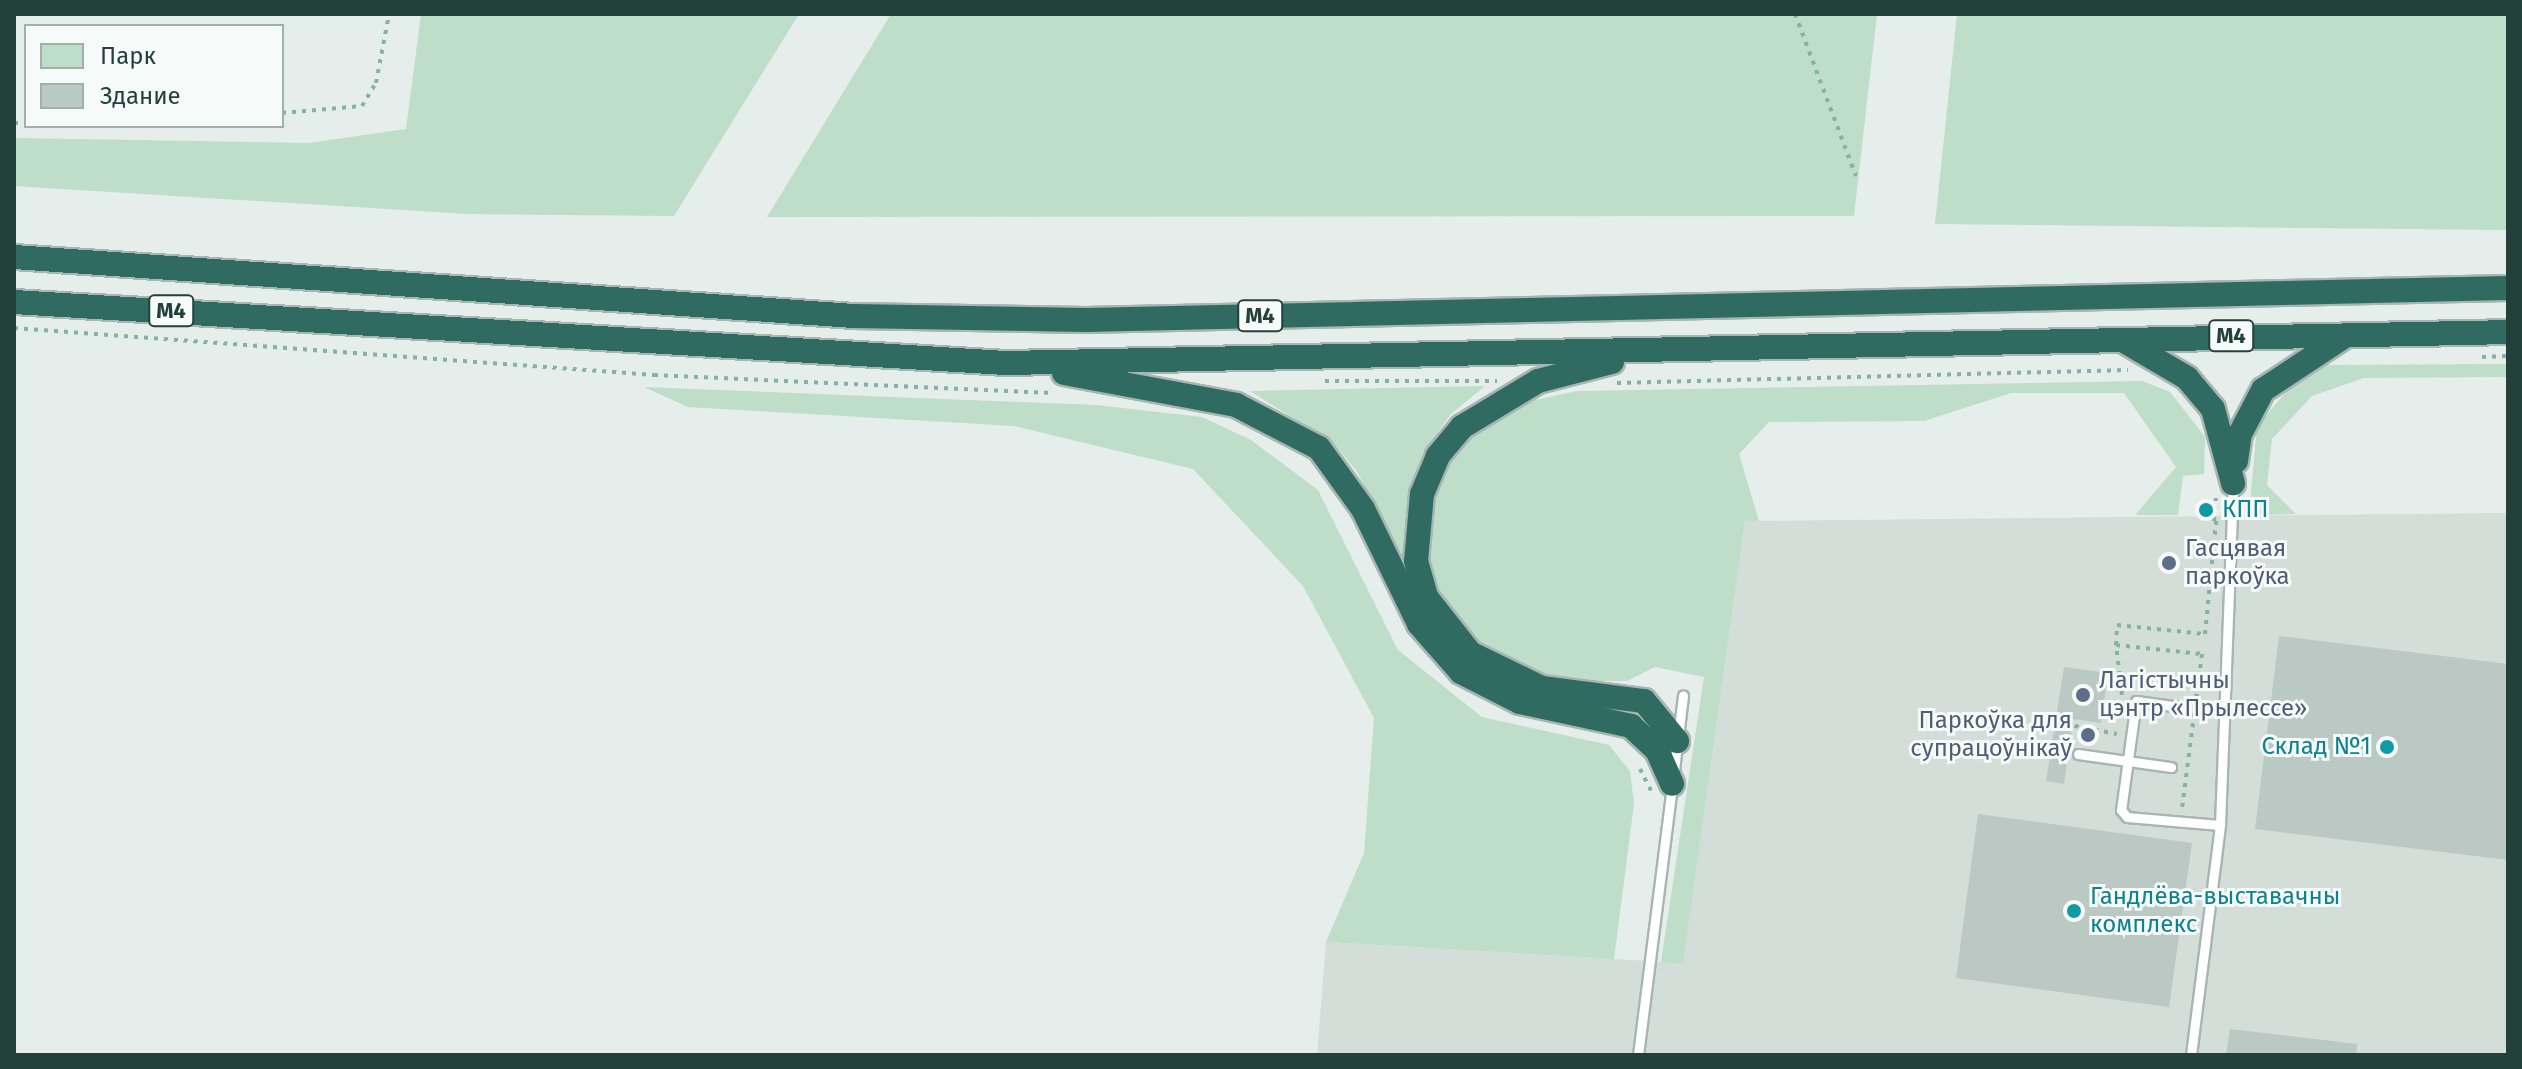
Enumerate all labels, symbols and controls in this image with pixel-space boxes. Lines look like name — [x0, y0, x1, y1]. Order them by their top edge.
legend — [24, 24, 284, 128]
text: Парк — [100, 42, 156, 70]
text: Здание — [100, 82, 181, 110]
road number: М4 — [147, 293, 195, 329]
road number: М4 — [1236, 298, 1284, 334]
road number: М4 — [2207, 318, 2255, 354]
place label: КПП — [2222, 496, 2269, 524]
marker: КПП — [2197, 501, 2215, 519]
place label: Гасцявая паркоўка — [2185, 535, 2290, 591]
marker: Гасцявая паркоўка — [2160, 554, 2178, 572]
place label: Лагістычны цэнтр «Прылессе» — [2099, 667, 2307, 723]
marker: Лагістычны цэнтр «Прылессе» — [2074, 686, 2092, 704]
place label: Паркоўка для супрацоўнікаў — [1910, 707, 2072, 763]
marker: Паркоўка для супрацоўнікаў — [2079, 726, 2097, 744]
place label: Склад №1 — [2262, 733, 2371, 761]
marker: Склад №1 — [2378, 738, 2396, 756]
place label: Гандлёва-выставачны комплекс — [2090, 883, 2340, 939]
marker: Гандлёва-выставачны комплекс — [2065, 902, 2083, 920]

